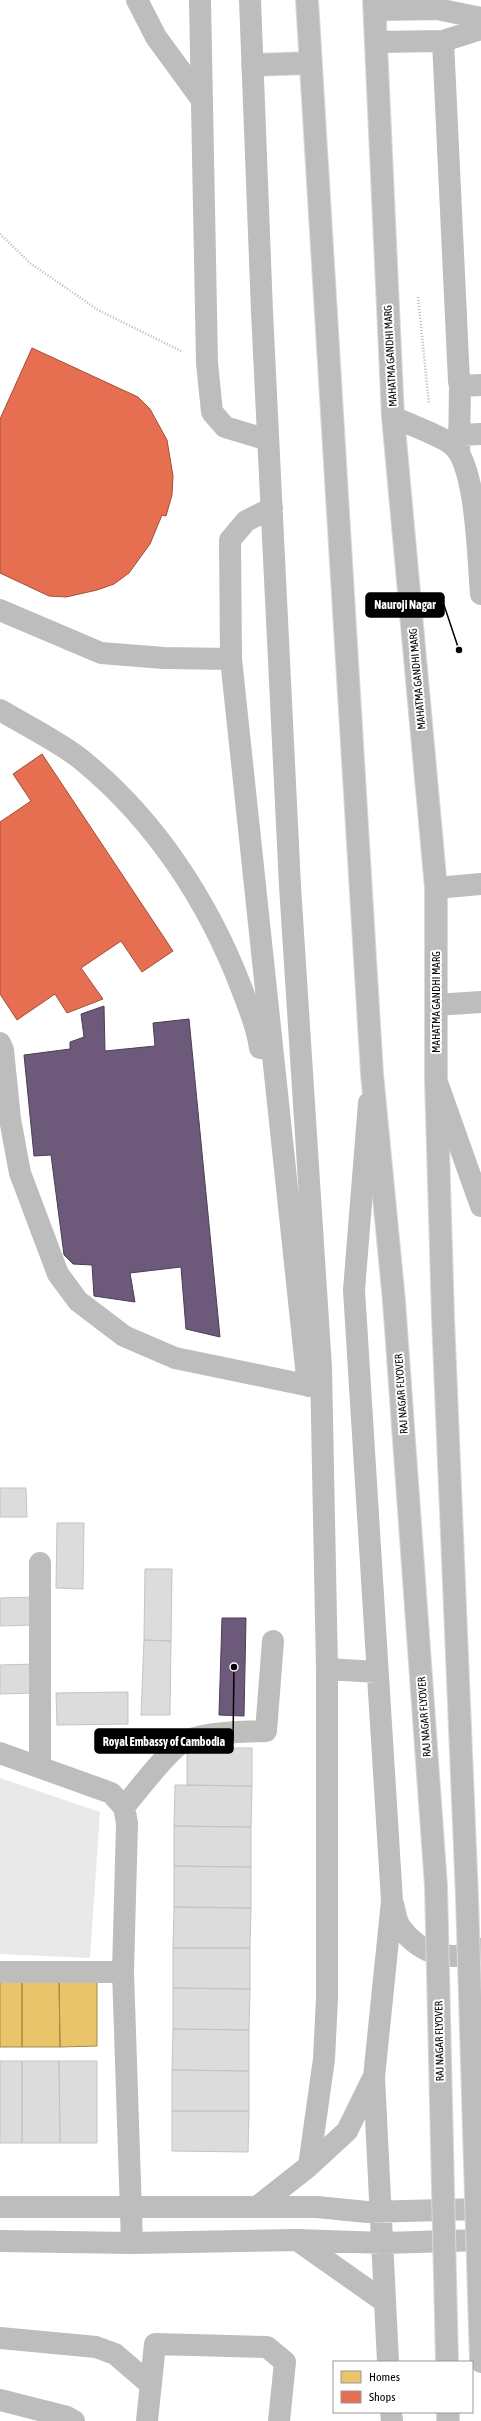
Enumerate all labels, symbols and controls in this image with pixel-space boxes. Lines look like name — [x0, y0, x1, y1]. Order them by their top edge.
street label: MAHATMA GANDHI MARG — [381, 305, 399, 407]
callout: Nauroji Nagar — [366, 593, 444, 617]
text: Nauroji Nagar — [374, 598, 436, 612]
street label: MAHATMA GANDHI MARG — [407, 628, 427, 730]
street label: MAHATMA GANDHI MARG — [430, 951, 442, 1053]
street label: RAJ NAGAR FLYOVER — [392, 1353, 410, 1435]
street label: RAJ NAGAR FLYOVER — [415, 1676, 433, 1758]
callout: Royal Embassy of Cambodia — [95, 1729, 233, 1753]
text: Royal Embassy of Cambodia — [103, 1735, 226, 1749]
street label: RAJ NAGAR FLYOVER — [432, 2000, 446, 2081]
legend — [333, 2361, 473, 2413]
text: Homes — [369, 2370, 400, 2384]
text: Shops — [369, 2390, 395, 2404]

